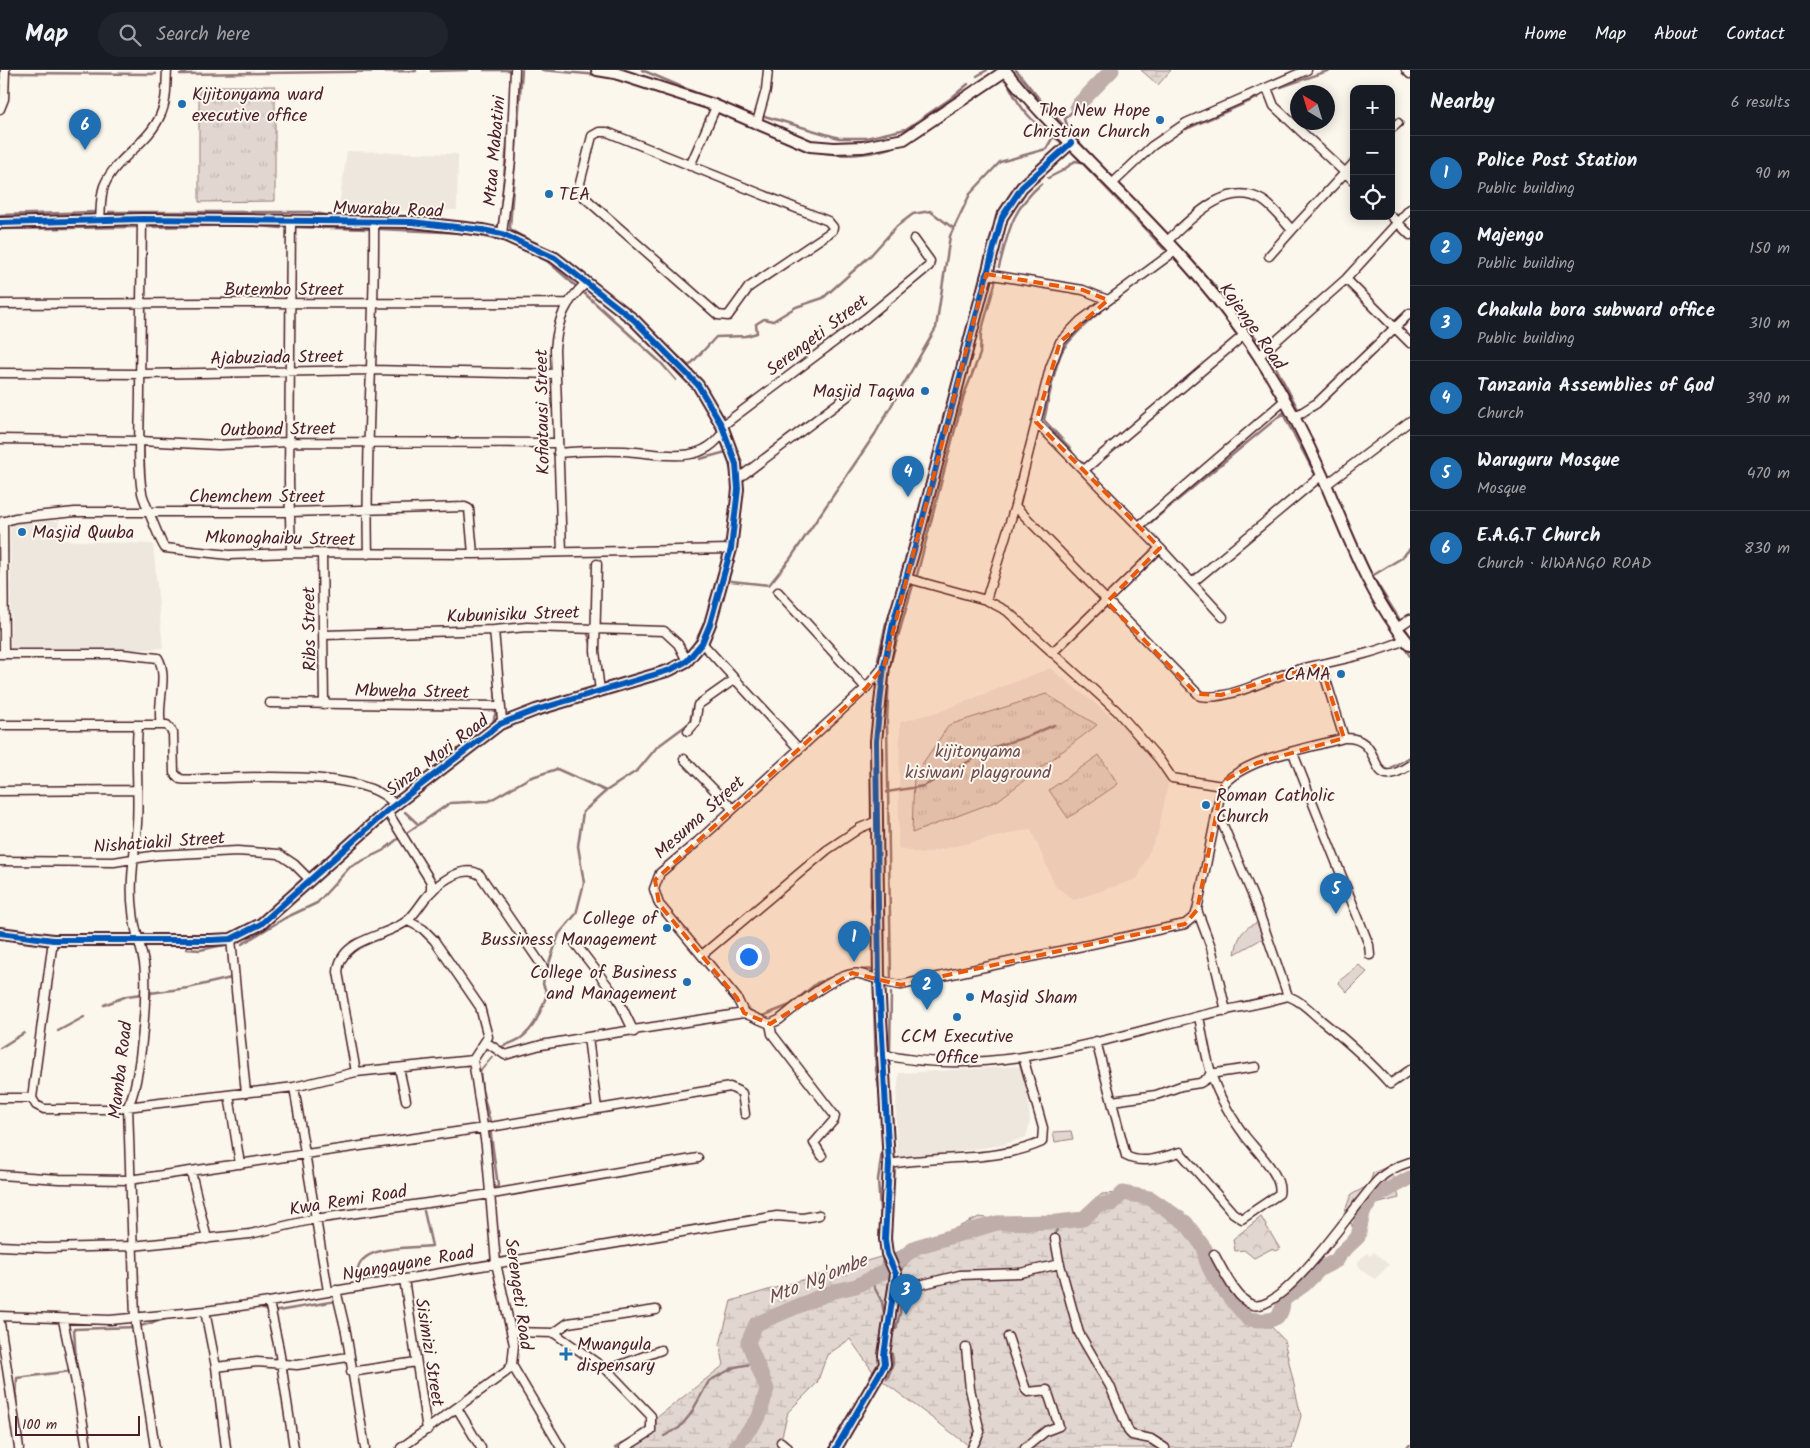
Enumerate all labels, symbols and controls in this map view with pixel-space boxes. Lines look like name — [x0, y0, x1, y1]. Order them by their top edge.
search box — [98, 12, 448, 57]
text: Map — [25, 15, 68, 54]
text: Search here — [156, 20, 250, 50]
text: Home — [1524, 20, 1567, 49]
text: Map — [1595, 20, 1626, 49]
text: About — [1654, 20, 1698, 49]
text: Contact — [1726, 20, 1785, 49]
icon: search — [116, 21, 144, 49]
place label: Kijitonyama ward executive office — [192, 81, 324, 131]
north arrow — [1290, 85, 1335, 130]
map controls — [1350, 85, 1395, 220]
button: + — [1350, 85, 1395, 130]
text: Nearby — [1430, 86, 1495, 119]
text: 6 results — [1731, 90, 1790, 115]
street label: Mtaa Mabatini — [476, 94, 515, 208]
place label: The New Hope Christian Church — [1022, 97, 1150, 147]
marker: Kijitonyama ward executive office — [176, 98, 188, 110]
pin: 6 — [69, 109, 101, 150]
marker: The New Hope Christian Church — [1154, 114, 1166, 126]
button: − — [1350, 130, 1395, 175]
text: Police Post Station — [1477, 146, 1637, 176]
text: 1 — [1444, 161, 1448, 186]
text: 90 m — [1755, 161, 1790, 186]
button: locate — [1350, 175, 1395, 220]
text: Public building — [1477, 176, 1575, 201]
place label: TEA — [559, 181, 590, 210]
marker: TEA — [543, 188, 555, 200]
street label: Mwarabu Road — [332, 194, 445, 227]
text: Majengo — [1477, 221, 1544, 251]
text: 2 — [1441, 236, 1451, 261]
text: 150 m — [1749, 236, 1790, 261]
text: Public building — [1477, 251, 1575, 276]
street label: Butembo Street — [224, 276, 345, 305]
street label: Kajenge Road — [1211, 277, 1293, 377]
street label: Serengeti Street — [760, 287, 876, 385]
text: Chakula bora subward office — [1477, 296, 1715, 326]
text: 3 — [1442, 311, 1450, 336]
text: 310 m — [1749, 311, 1790, 336]
text: Public building — [1477, 326, 1575, 351]
street label: Ajabuziada Street — [210, 343, 345, 374]
street label: Kofiatausi Street — [528, 348, 559, 475]
text: Tanzania Assemblies of God — [1477, 371, 1714, 401]
place label: Masjid Taqwa — [812, 378, 915, 407]
marker: Masjid Taqwa — [919, 385, 931, 397]
text: 4 — [1442, 386, 1450, 411]
text: 390 m — [1746, 386, 1790, 411]
text: Church — [1477, 401, 1524, 426]
street label: Outbond Street — [220, 415, 337, 446]
text: Waruguru Mosque — [1477, 446, 1620, 476]
pin: 4 — [892, 456, 924, 497]
text: 5 — [1442, 461, 1450, 486]
text: 470 m — [1747, 461, 1790, 486]
text: Mosque — [1477, 476, 1526, 501]
street label: Chemchem Street — [189, 483, 326, 512]
place label: Masjid Quuba — [32, 519, 134, 548]
text: E.A.G.T Church — [1477, 521, 1600, 551]
street label: Mkonoghaibu Street — [205, 524, 356, 555]
marker: Masjid Quuba — [16, 526, 28, 538]
text: 6 — [1442, 536, 1450, 561]
text: 830 m — [1744, 536, 1790, 561]
text: Church · kIWANGO ROAD — [1477, 551, 1651, 576]
street label: Ribs Street — [295, 585, 326, 672]
street label: Kubunisiku Street — [446, 599, 581, 632]
place label: CAMA — [1284, 661, 1331, 690]
marker: CAMA — [1335, 668, 1347, 680]
street label: Mbweha Street — [354, 677, 471, 708]
street label: Sinza Mori Road — [380, 707, 497, 805]
park label: kijitonyama kisiwani playground — [905, 738, 1052, 788]
street label: Mesuma Street — [648, 768, 753, 867]
place label: Roman Catholic Church — [1216, 782, 1335, 832]
marker: Roman Catholic Church — [1200, 799, 1212, 811]
street label: Nishatiakil Street — [92, 824, 227, 863]
pin: 5 — [1320, 873, 1352, 914]
place label: College of Bussiness Management — [481, 905, 659, 955]
pin: 1 — [838, 921, 870, 962]
marker: College of Bussiness Management — [661, 922, 673, 934]
your location — [736, 944, 762, 970]
place label: College of Business and Management — [530, 959, 678, 1009]
pin: 2 — [911, 969, 943, 1010]
marker: College of Business and Management — [681, 976, 693, 988]
place label: Masjid Sham — [980, 984, 1077, 1013]
marker: Masjid Sham — [964, 991, 976, 1003]
marker: CCM Executive Office — [951, 1011, 963, 1023]
street label: Mamba Road — [101, 1019, 142, 1121]
place label: CCM Executive Office — [901, 1023, 1013, 1073]
street label: Kwa Remi Road — [287, 1178, 410, 1225]
street label: Serengeti Road — [495, 1236, 540, 1353]
street label: Nyangayane Road — [340, 1238, 478, 1290]
water label: Mto Ng'ombe — [763, 1245, 875, 1314]
pin: 3 — [890, 1274, 922, 1315]
street label: Sisimizi Street — [406, 1296, 452, 1410]
place label: Mwangula dispensary — [577, 1331, 655, 1381]
marker: Mwangula dispensary — [559, 1347, 573, 1361]
scale bar — [15, 1413, 140, 1436]
text: 100 m — [22, 1414, 57, 1436]

